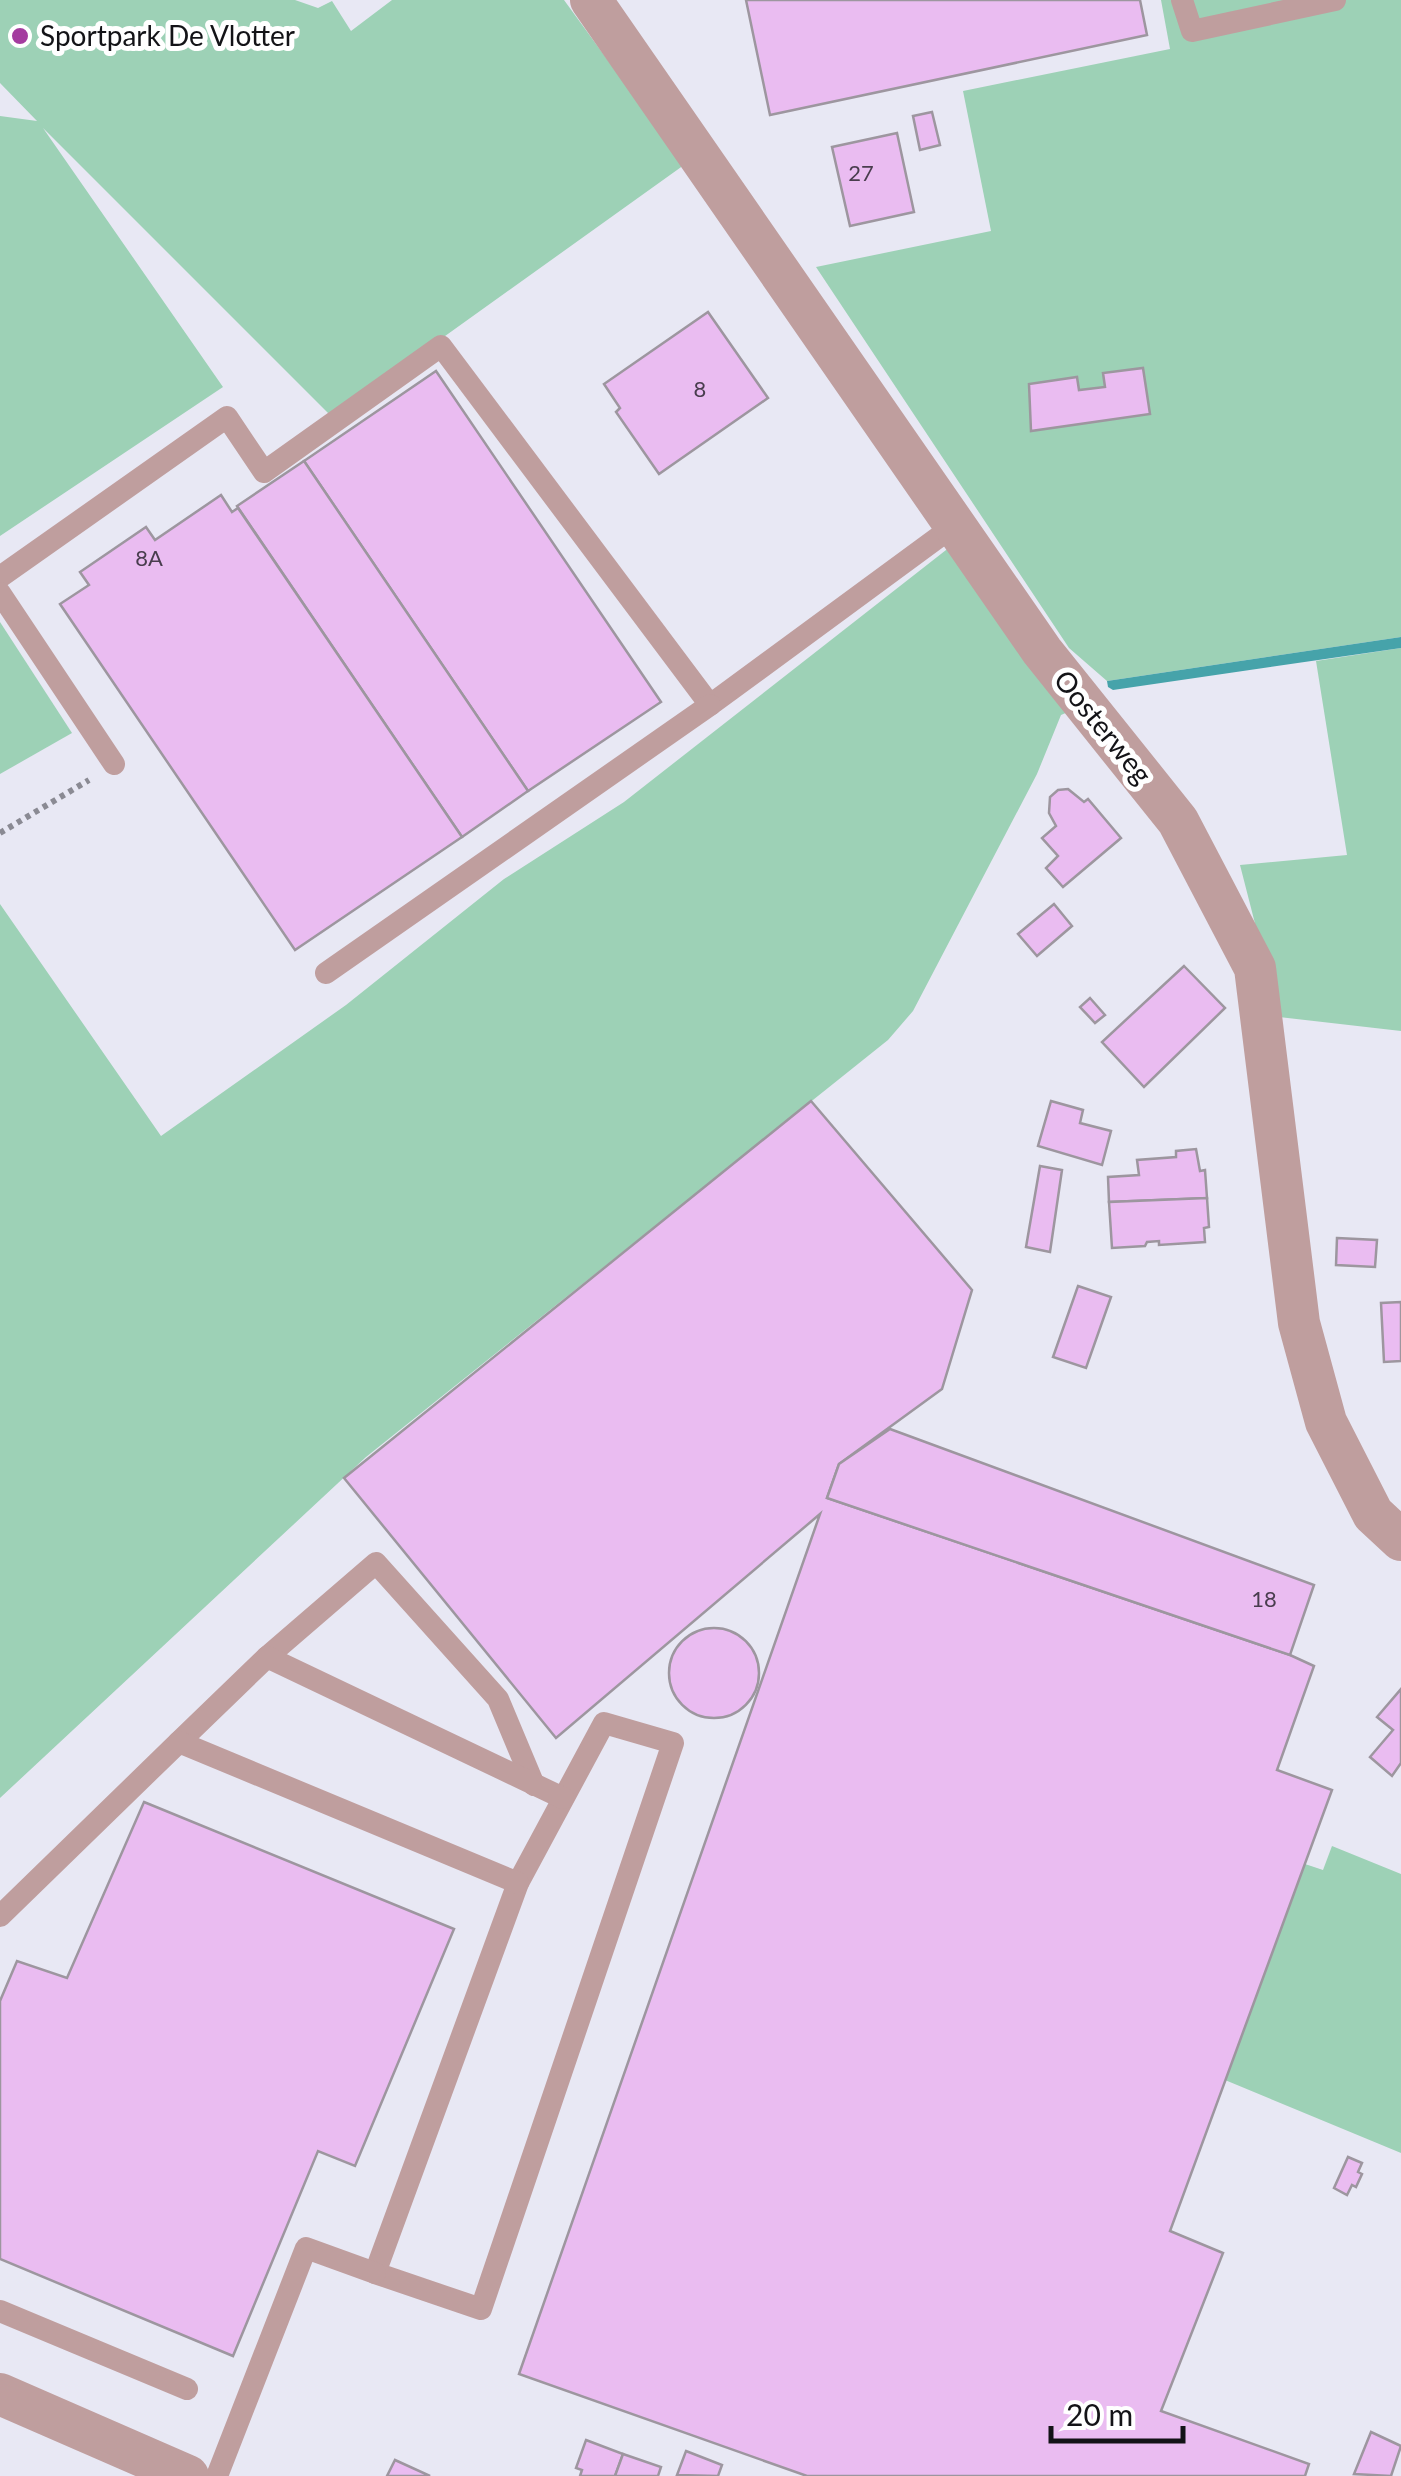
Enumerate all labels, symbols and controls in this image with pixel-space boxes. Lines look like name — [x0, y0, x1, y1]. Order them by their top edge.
place label: Sportpark De Vlotter — [40, 18, 295, 52]
marker: Sportpark De Vlotter — [9, 25, 31, 47]
house number: 27 — [848, 159, 874, 186]
house number: 8 — [694, 375, 706, 402]
house number: 8A — [135, 544, 163, 571]
street label: Oosterweg — [1048, 663, 1160, 790]
house number: 18 — [1251, 1585, 1277, 1612]
scale bar — [1051, 2381, 1184, 2443]
text: 20 m — [1066, 2396, 1133, 2432]

